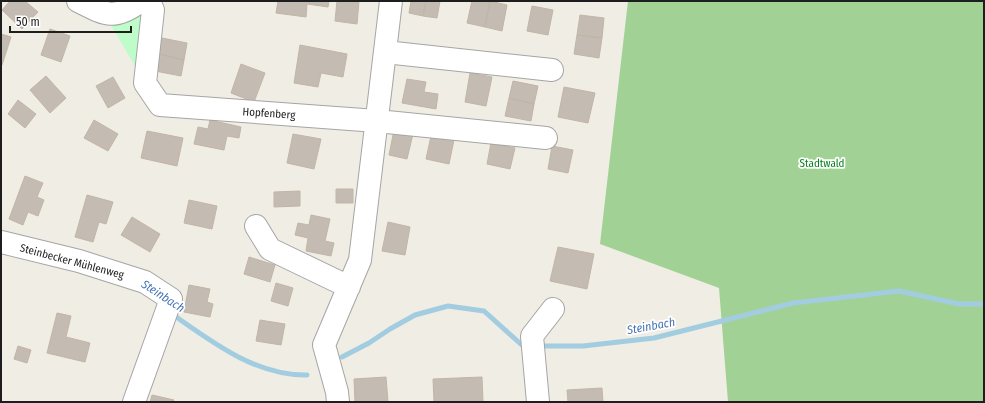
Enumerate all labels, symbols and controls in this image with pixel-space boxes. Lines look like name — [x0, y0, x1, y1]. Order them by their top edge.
scale bar — [10, 8, 131, 34]
text: 50 m — [16, 15, 40, 29]
street label: Hopfenberg — [242, 105, 297, 122]
park label: Stadtwald — [800, 157, 844, 170]
street label: Steinbecker Mühlenweg — [18, 241, 126, 282]
water label: Steinbach — [138, 276, 187, 315]
water label: Steinbach — [625, 315, 676, 337]

